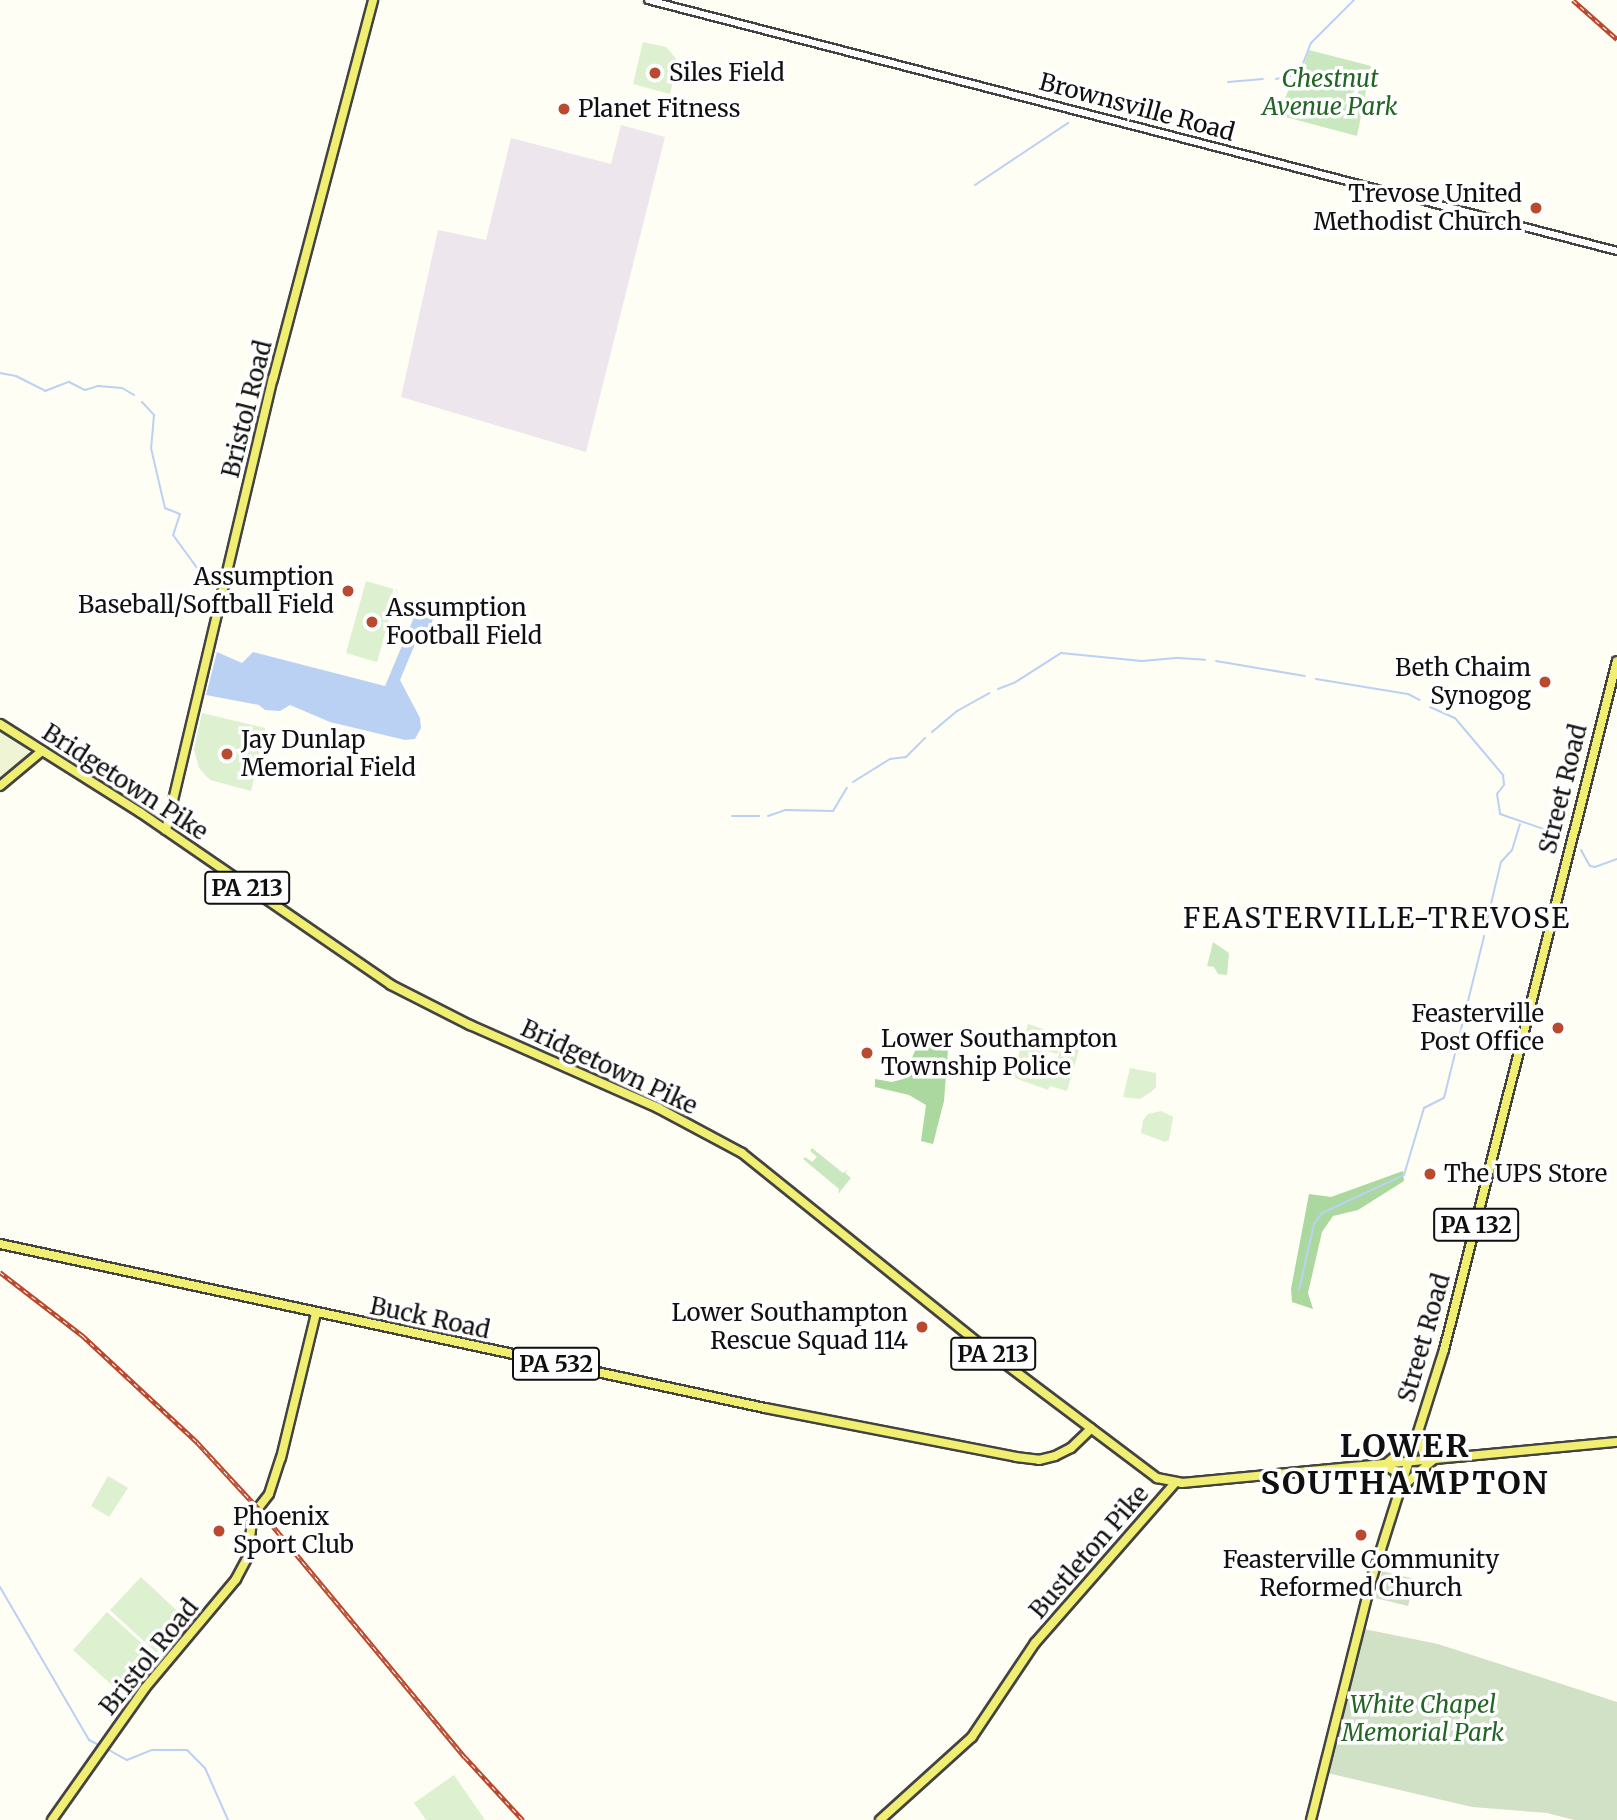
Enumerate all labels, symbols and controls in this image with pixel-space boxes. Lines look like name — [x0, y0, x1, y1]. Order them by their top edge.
place label: Siles Field — [669, 59, 785, 87]
marker: Siles Field — [647, 65, 663, 81]
park label: Chestnut Avenue Park — [1262, 65, 1398, 121]
street label: Brownsville Road — [1036, 67, 1238, 147]
place label: Planet Fitness — [578, 95, 740, 123]
marker: Planet Fitness — [556, 101, 572, 117]
place label: Trevose United Methodist Church — [1314, 180, 1522, 236]
marker: Trevose United Methodist Church — [1528, 200, 1544, 216]
street label: Bristol Road — [216, 337, 278, 481]
place label: Assumption Baseball/Softball Field — [78, 563, 334, 619]
marker: Assumption Baseball/Softball Field — [340, 583, 356, 599]
place label: Assumption Football Field — [386, 594, 542, 650]
marker: Assumption Football Field — [364, 614, 380, 630]
place label: Beth Chaim Synogog — [1395, 654, 1531, 710]
marker: Beth Chaim Synogog — [1537, 674, 1553, 690]
street label: Bridgetown Pike — [37, 718, 213, 846]
street label: Street Road — [1533, 721, 1593, 857]
place label: Jay Dunlap Memorial Field — [241, 726, 416, 782]
marker: Jay Dunlap Memorial Field — [219, 746, 235, 762]
road number: PA 213 — [203, 868, 291, 908]
district label: FEASTERVILLE-TREVOSE — [1185, 901, 1569, 935]
place label: Feasterville Post Office — [1411, 1000, 1544, 1056]
street label: Bridgetown Pike — [516, 1014, 702, 1120]
marker: Feasterville Post Office — [1550, 1020, 1566, 1036]
place label: Lower Southampton Township Police — [881, 1025, 1118, 1081]
marker: Lower Southampton Township Police — [859, 1045, 875, 1061]
place label: The UPS Store — [1444, 1160, 1607, 1188]
marker: The UPS Store — [1422, 1166, 1438, 1182]
road number: PA 132 — [1432, 1206, 1520, 1244]
street label: Street Road — [1392, 1270, 1456, 1406]
street label: Buck Road — [367, 1291, 493, 1345]
place label: Lower Southampton Rescue Squad 114 — [671, 1299, 908, 1355]
marker: Lower Southampton Rescue Squad 114 — [914, 1319, 930, 1335]
road number: PA 213 — [949, 1334, 1037, 1373]
road number: PA 532 — [510, 1344, 602, 1384]
district label: LOWER SOUTHAMPTON — [1262, 1428, 1548, 1503]
street label: Bustleton Pike — [1023, 1480, 1155, 1624]
place label: Phoenix Sport Club — [233, 1503, 354, 1559]
marker: Phoenix Sport Club — [211, 1523, 227, 1539]
marker: Feasterville Community Reformed Church — [1353, 1527, 1369, 1543]
place label: Feasterville Community Reformed Church — [1223, 1546, 1499, 1602]
street label: Bristol Road — [94, 1593, 204, 1721]
park label: White Chapel Memorial Park — [1342, 1691, 1504, 1747]

